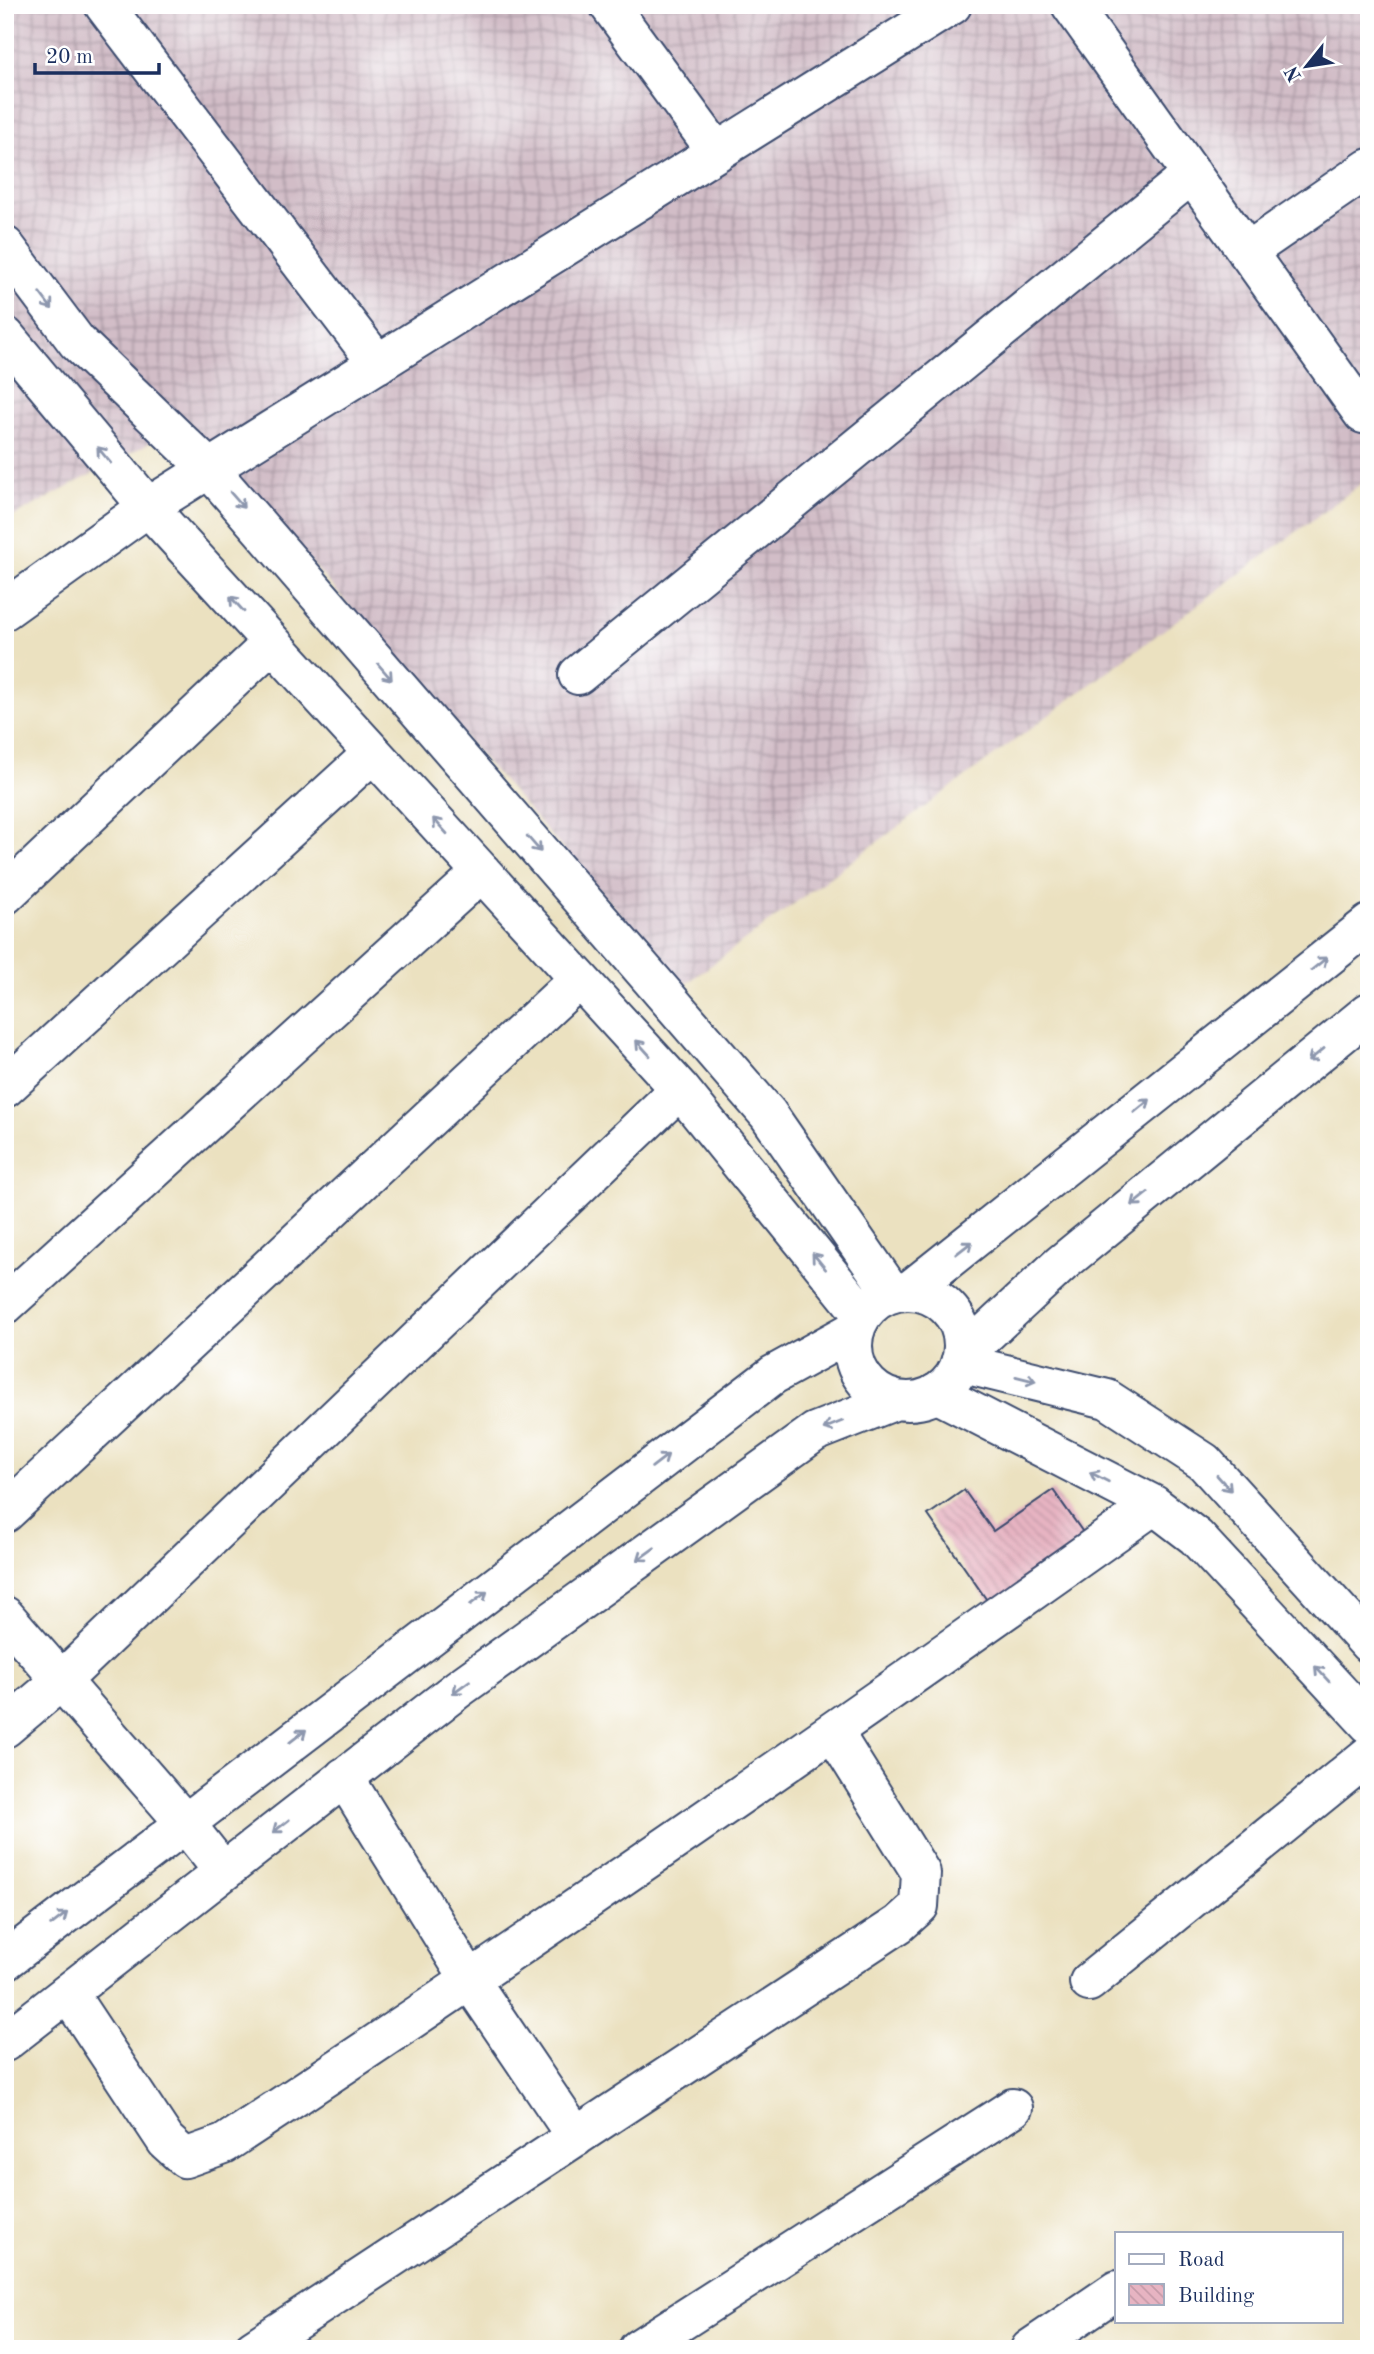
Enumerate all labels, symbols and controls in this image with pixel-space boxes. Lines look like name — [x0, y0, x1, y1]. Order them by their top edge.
scale bar — [35, 32, 159, 76]
north arrow — [1272, 32, 1342, 102]
text: 20 m — [46, 47, 93, 68]
text: N — [1282, 62, 1306, 84]
one-way arrow — [39, 291, 53, 310]
one-way arrow — [96, 446, 112, 464]
one-way arrow — [229, 491, 245, 509]
one-way arrow — [228, 596, 245, 613]
one-way arrow — [377, 663, 393, 681]
one-way arrow — [431, 818, 448, 835]
one-way arrow — [526, 835, 542, 853]
one-way arrow — [1309, 956, 1327, 972]
one-way arrow — [635, 1039, 651, 1057]
one-way arrow — [1307, 1048, 1325, 1063]
one-way arrow — [1132, 1099, 1150, 1114]
one-way arrow — [1131, 1192, 1149, 1207]
one-way arrow — [954, 1241, 972, 1256]
one-way arrow — [812, 1253, 827, 1271]
one-way arrow — [1014, 1373, 1037, 1386]
one-way arrow — [822, 1420, 844, 1433]
one-way arrow — [651, 1453, 669, 1468]
one-way arrow — [1089, 1469, 1110, 1483]
one-way arrow — [1215, 1474, 1232, 1491]
one-way arrow — [636, 1546, 655, 1561]
one-way arrow — [469, 1591, 488, 1605]
one-way arrow — [1314, 1666, 1331, 1683]
one-way arrow — [452, 1679, 471, 1694]
one-way arrow — [288, 1729, 307, 1744]
one-way arrow — [272, 1819, 291, 1834]
one-way arrow — [50, 1912, 68, 1927]
legend — [1115, 2232, 1342, 2322]
text: Road — [1178, 2250, 1225, 2271]
text: Building — [1178, 2286, 1255, 2307]

